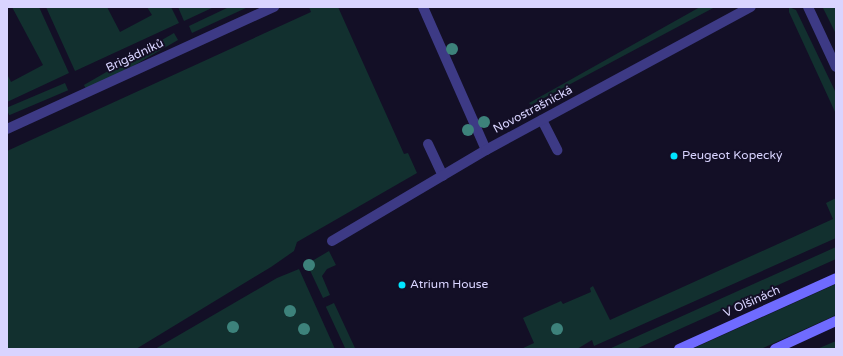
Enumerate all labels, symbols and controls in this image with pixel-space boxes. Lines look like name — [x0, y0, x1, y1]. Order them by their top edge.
street label: Brigádníků — [104, 36, 166, 76]
street label: Novostrašnická — [491, 83, 575, 137]
place label: Peugeot Kopecký — [682, 149, 782, 163]
marker: Peugeot Kopecký — [669, 151, 679, 161]
place label: Atrium House — [410, 278, 488, 292]
marker: Atrium House — [397, 280, 407, 290]
street label: V Olšinách — [721, 283, 783, 321]

